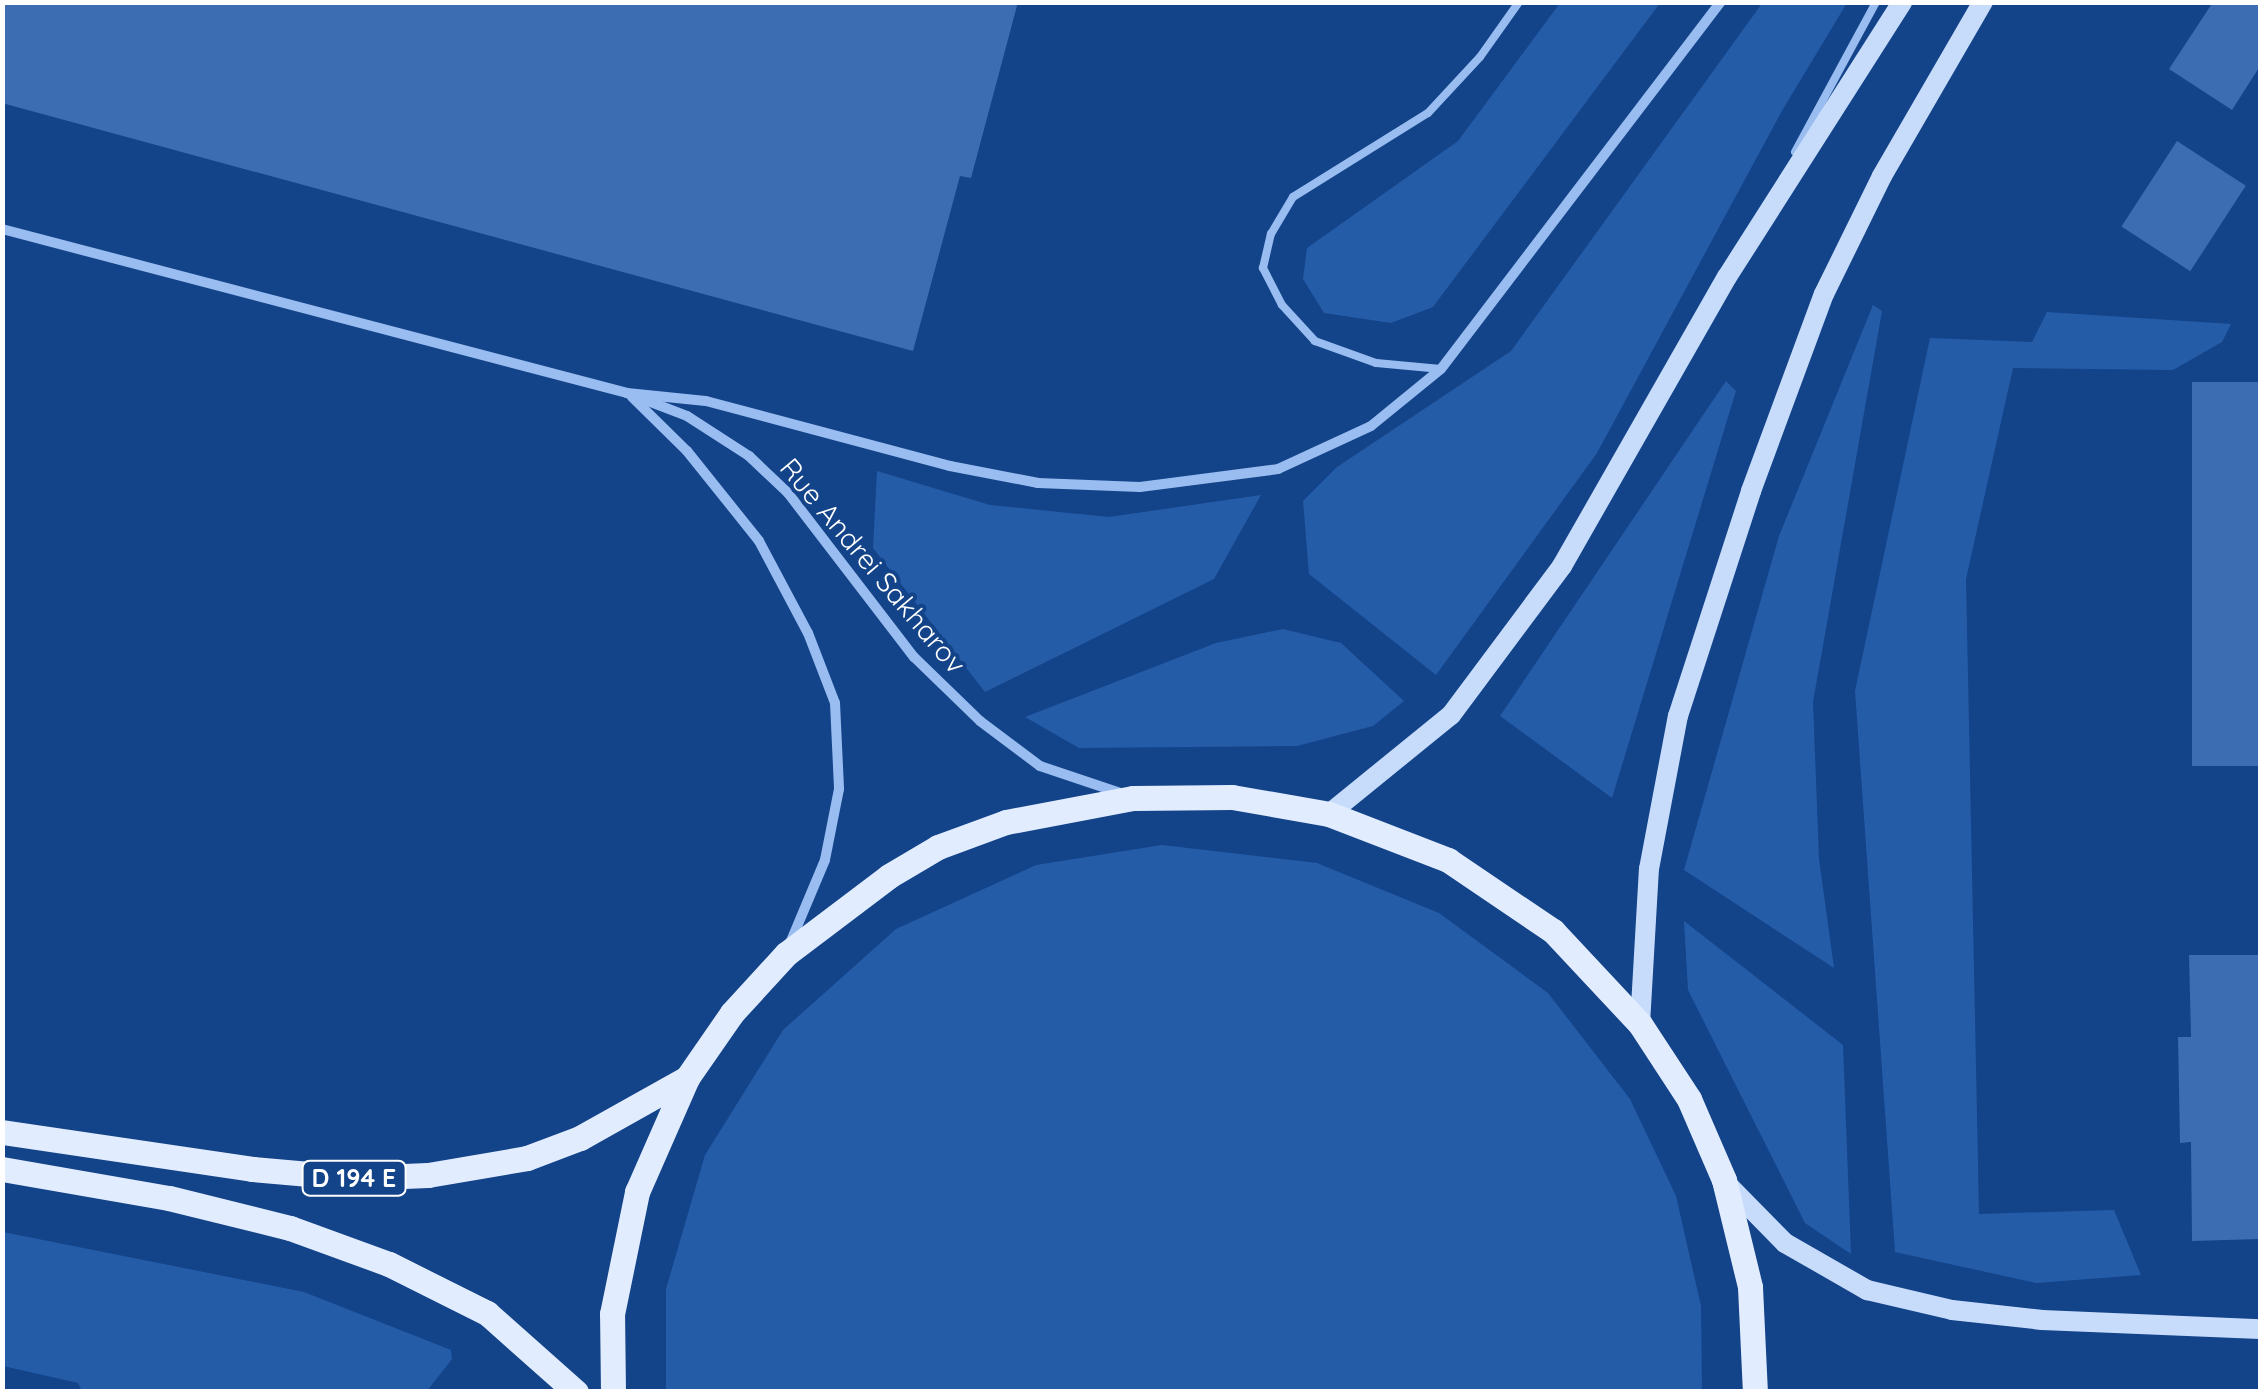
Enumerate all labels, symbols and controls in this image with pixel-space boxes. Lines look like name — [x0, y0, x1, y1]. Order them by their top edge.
street label: Rue Andrei Sakharov — [773, 451, 973, 681]
road number: D 194 E — [302, 1158, 406, 1198]

